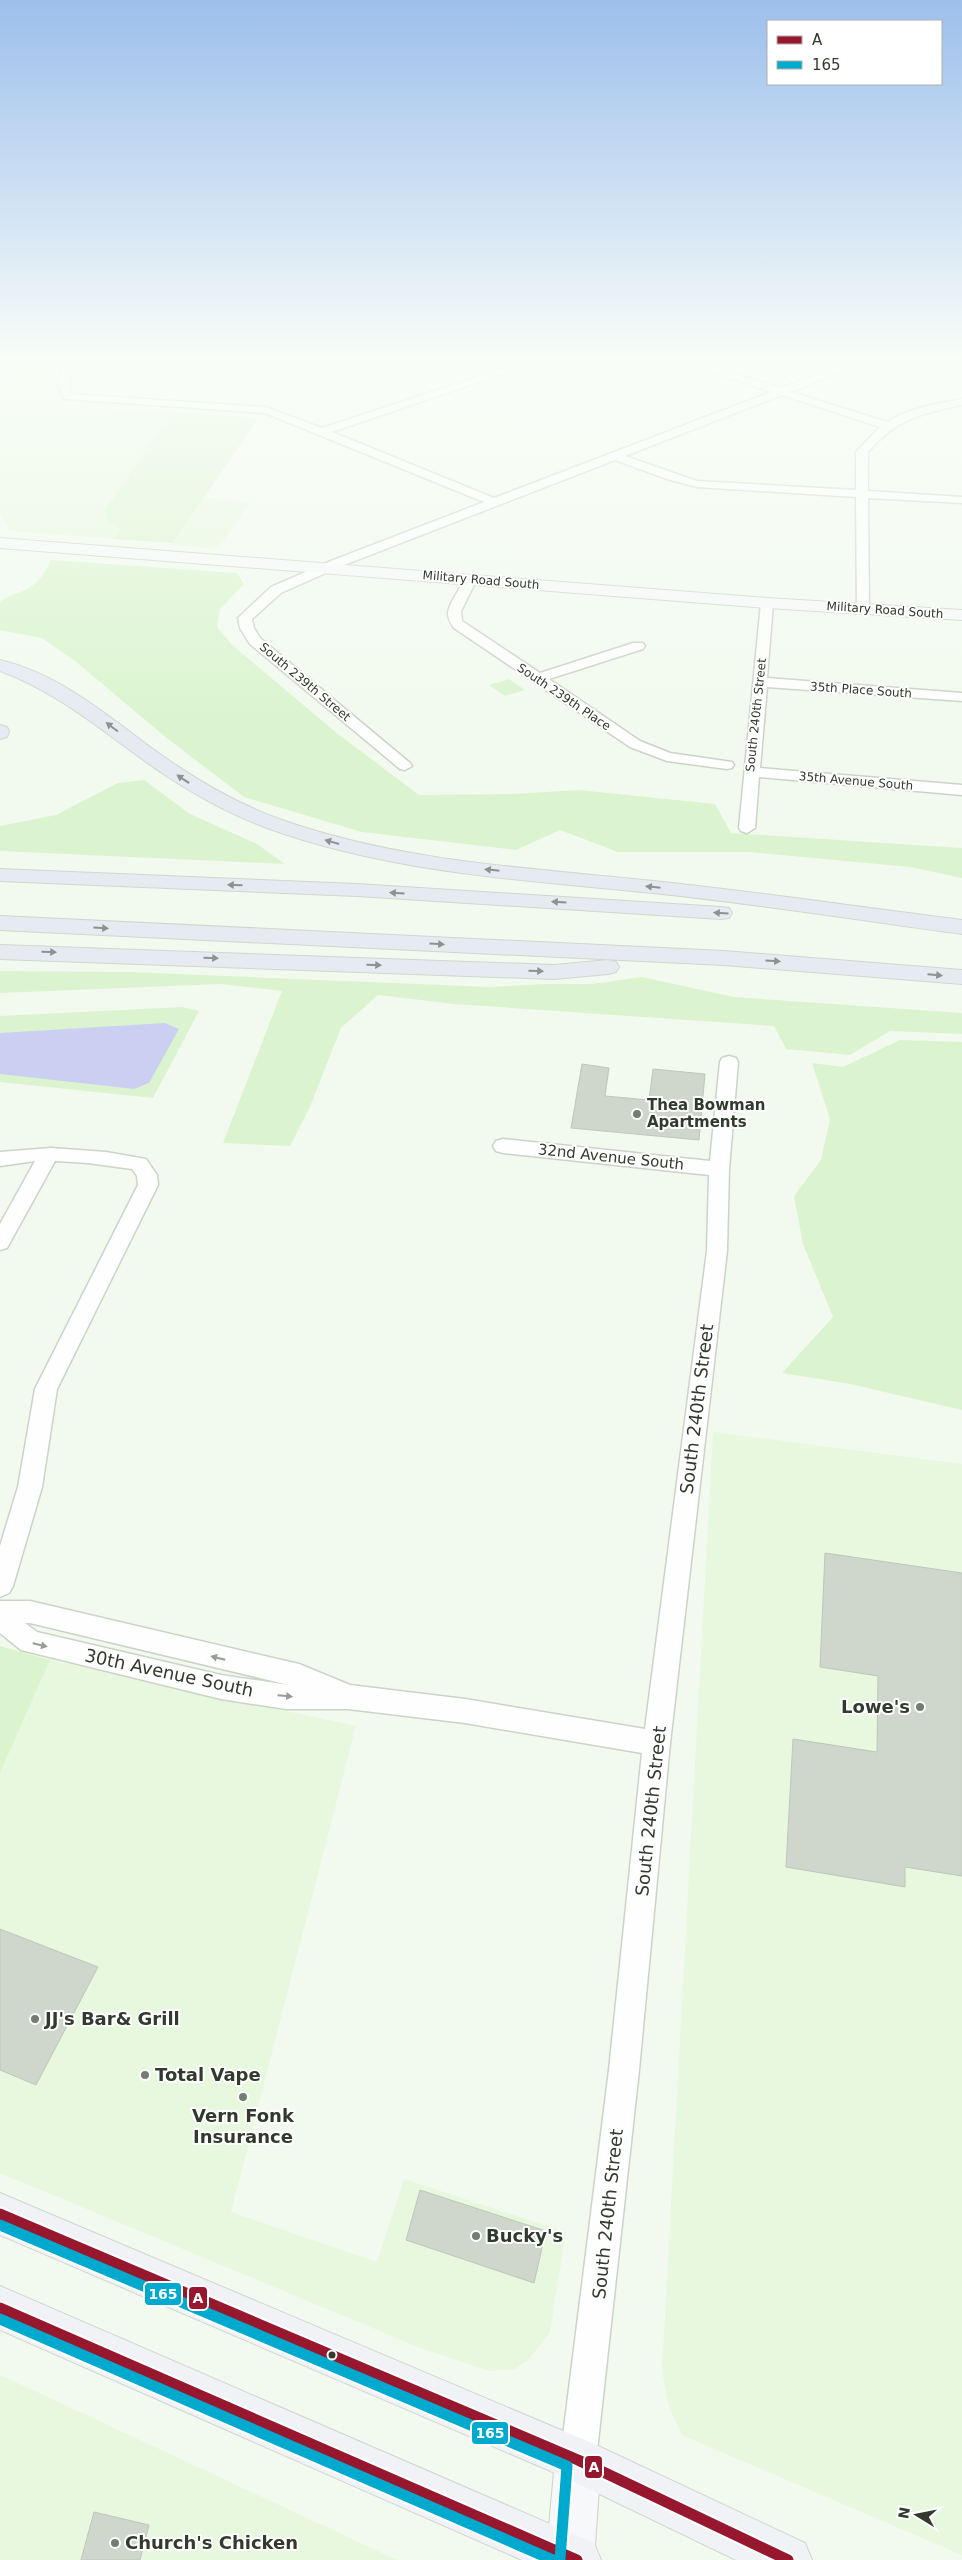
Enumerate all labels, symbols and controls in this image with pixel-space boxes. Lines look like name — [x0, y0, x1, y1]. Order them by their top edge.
legend — [767, 20, 942, 85]
text: A — [812, 31, 823, 49]
text: 165 — [812, 56, 841, 74]
street label: Military Road South — [422, 568, 540, 592]
street label: Military Road South — [826, 599, 944, 621]
street label: South 239th Street — [257, 640, 353, 724]
street label: South 240th Street — [743, 657, 769, 773]
street label: South 239th Place — [515, 661, 613, 733]
street label: 35th Place South — [810, 679, 912, 701]
one-way arrow — [105, 722, 119, 732]
street label: 35th Avenue South — [798, 769, 914, 793]
one-way arrow — [177, 774, 190, 784]
one-way arrow — [324, 838, 339, 846]
one-way arrow — [483, 866, 499, 874]
one-way arrow — [227, 881, 243, 889]
one-way arrow — [645, 883, 661, 891]
one-way arrow — [389, 888, 405, 896]
one-way arrow — [551, 897, 567, 905]
one-way arrow — [713, 908, 729, 916]
one-way arrow — [93, 924, 109, 932]
one-way arrow — [429, 941, 445, 949]
one-way arrow — [41, 948, 57, 956]
one-way arrow — [203, 955, 219, 963]
one-way arrow — [765, 958, 781, 966]
one-way arrow — [366, 961, 382, 969]
one-way arrow — [528, 967, 544, 975]
one-way arrow — [927, 971, 943, 979]
place label: Thea Bowman Apartments — [647, 1096, 765, 1131]
marker: Thea Bowman Apartments — [631, 1108, 643, 1120]
street label: 32nd Avenue South — [537, 1140, 685, 1174]
street label: South 240th Street — [676, 1323, 717, 1495]
one-way arrow — [33, 1641, 49, 1649]
street label: 30th Avenue South — [83, 1644, 255, 1701]
one-way arrow — [211, 1654, 226, 1662]
one-way arrow — [277, 1693, 293, 1701]
place label: Lowe's — [841, 1696, 910, 1717]
marker: Lowe's — [914, 1701, 926, 1713]
street label: South 240th Street — [631, 1725, 670, 1897]
place label: JJ's Bar& Grill — [43, 2008, 180, 2029]
marker: JJ's Bar& Grill — [29, 2013, 41, 2025]
place label: Total Vape — [155, 2064, 261, 2085]
marker: Total Vape — [139, 2069, 151, 2081]
marker: Vern Fonk Insurance — [237, 2091, 249, 2103]
place label: Vern Fonk Insurance — [192, 2105, 295, 2147]
street label: South 240th Street — [588, 2128, 627, 2300]
place label: Bucky's — [486, 2225, 563, 2246]
marker: Bucky's — [470, 2230, 482, 2242]
line badge: 165 — [144, 2282, 182, 2306]
text: 165 — [148, 2286, 178, 2302]
line badge: A — [188, 2286, 208, 2310]
text: A — [193, 2290, 204, 2306]
unlabelled marker — [327, 2350, 337, 2360]
line badge: 165 — [471, 2421, 509, 2445]
text: 165 — [475, 2425, 505, 2441]
line badge: A — [584, 2455, 603, 2479]
text: A — [589, 2459, 600, 2475]
north arrow — [892, 2490, 942, 2540]
text: N — [895, 2506, 913, 2520]
place label: Church's Chicken — [125, 2532, 298, 2553]
marker: Church's Chicken — [109, 2537, 121, 2549]

